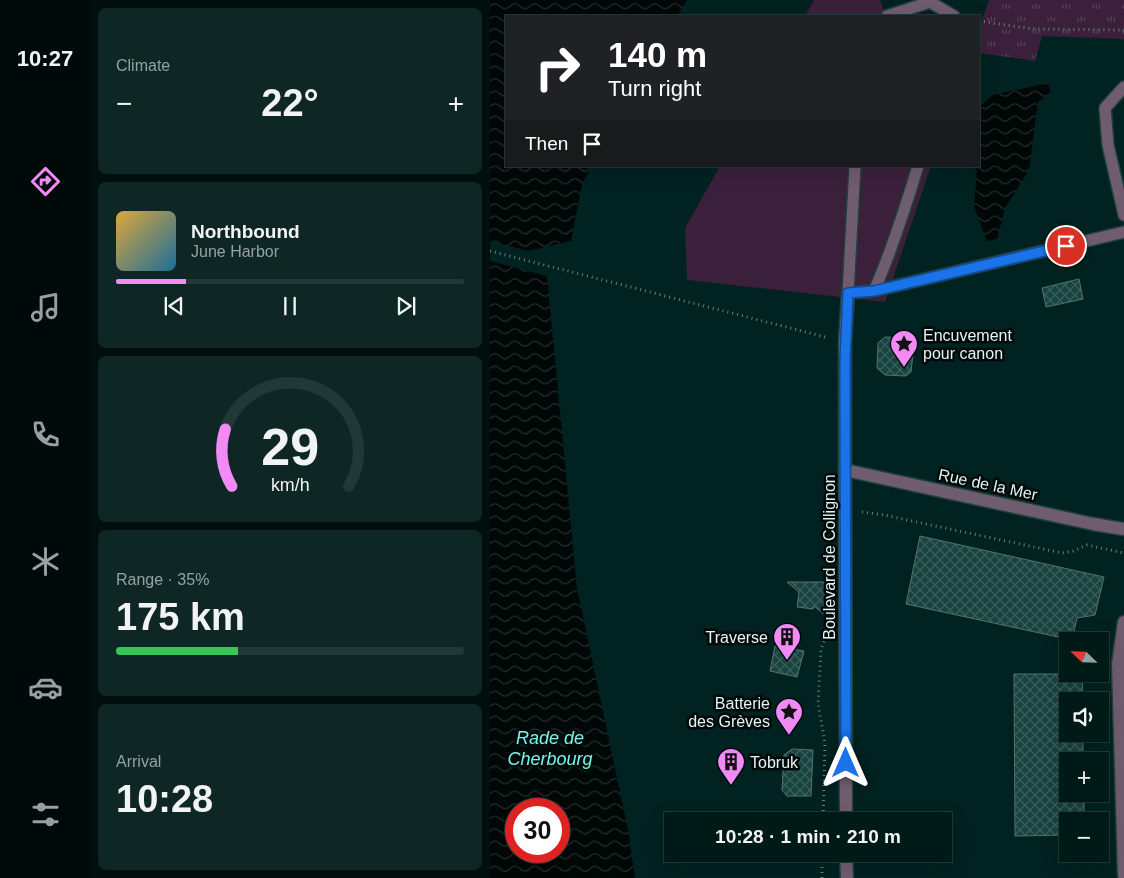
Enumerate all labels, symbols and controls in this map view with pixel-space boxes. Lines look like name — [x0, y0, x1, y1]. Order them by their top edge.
icon: right — [525, 35, 590, 100]
text: 140 m — [608, 35, 707, 74]
text: 10:27 — [17, 46, 73, 71]
text: Climate — [116, 57, 170, 74]
text: Turn right — [608, 76, 701, 101]
text: 22° — [261, 82, 319, 124]
text: − — [116, 88, 132, 119]
text: + — [448, 88, 464, 119]
icon: arrive — [578, 130, 606, 158]
text: Then — [525, 133, 568, 154]
icon: directions — [28, 164, 63, 199]
text: Northbound — [191, 221, 300, 242]
pin — [1045, 225, 1087, 267]
icon: arrive — [1052, 232, 1080, 260]
text: June Harbor — [191, 243, 279, 260]
icon: music — [28, 290, 63, 325]
icon: previous — [160, 292, 188, 320]
icon: pause — [276, 292, 304, 320]
icon: next — [392, 292, 420, 320]
place label: Encuvement pour canon — [923, 327, 1012, 362]
place icon: Encuvement pour canon — [889, 329, 919, 368]
icon: phone — [28, 417, 63, 452]
text: 29 — [261, 418, 319, 476]
street label: Rue de la Mer — [937, 466, 1039, 503]
street label: Boulevard de Collignon — [821, 474, 838, 640]
text: km/h — [271, 475, 309, 495]
icon: climate — [28, 544, 63, 579]
text: Range · 35% — [116, 571, 209, 588]
text: 175 km — [116, 596, 245, 638]
building icon: Traverse — [772, 622, 802, 661]
place label: Traverse — [705, 629, 768, 646]
north arrow — [1059, 632, 1109, 682]
map controls — [1059, 632, 1109, 862]
icon: car — [28, 670, 63, 705]
button: sound — [1059, 692, 1109, 742]
place label: Batterie des Grèves — [688, 695, 770, 730]
place icon: Batterie des Grèves — [774, 697, 804, 736]
water label: Rade de Cherbourg — [507, 728, 593, 769]
position arrow — [819, 736, 871, 788]
building icon: Tobruk — [716, 747, 746, 786]
button: + — [1059, 752, 1109, 802]
text: Arrival — [116, 753, 161, 770]
place label: Tobruk — [750, 754, 799, 771]
text: 10:28 — [116, 778, 213, 820]
icon: filters — [28, 797, 63, 832]
speed limit sign: 30 — [505, 798, 570, 863]
button: − — [1059, 812, 1109, 862]
text: 10:28 · 1 min · 210 m — [715, 826, 901, 847]

